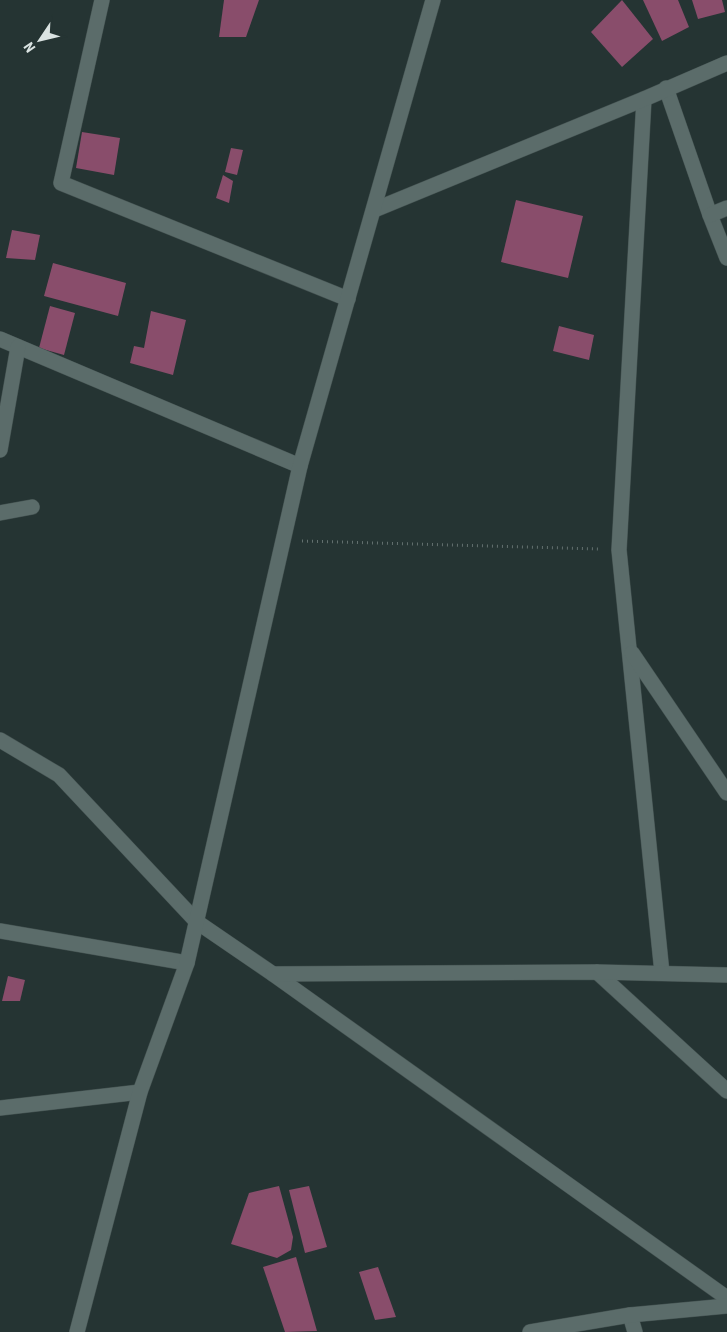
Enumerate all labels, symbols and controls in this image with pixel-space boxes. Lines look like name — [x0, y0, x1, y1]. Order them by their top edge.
north arrow — [15, 15, 65, 65]
text: N — [20, 39, 38, 56]

